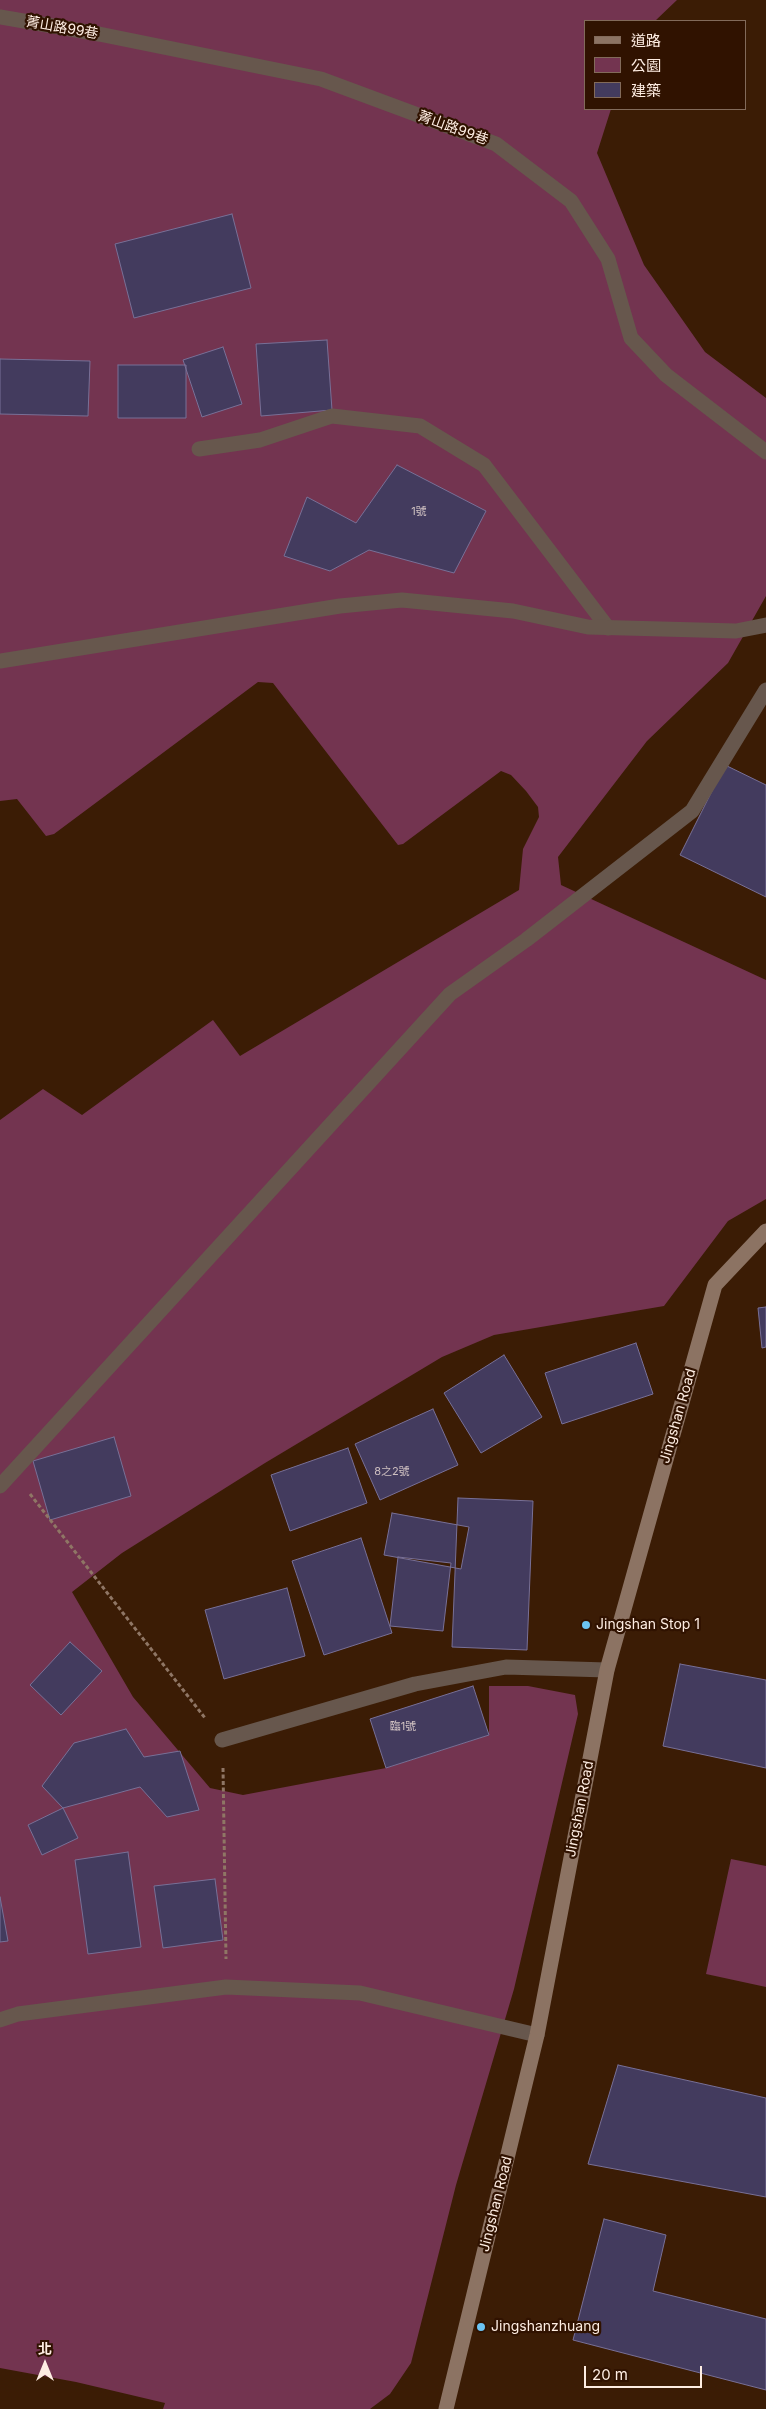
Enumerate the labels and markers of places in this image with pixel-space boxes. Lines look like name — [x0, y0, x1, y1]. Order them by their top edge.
place label: Jingshan Stop 1 — [596, 1617, 700, 1633]
marker: Jingshan Stop 1 — [580, 1619, 592, 1631]
place label: Jingshanzhuang — [491, 2319, 600, 2335]
marker: Jingshanzhuang — [475, 2321, 487, 2333]

